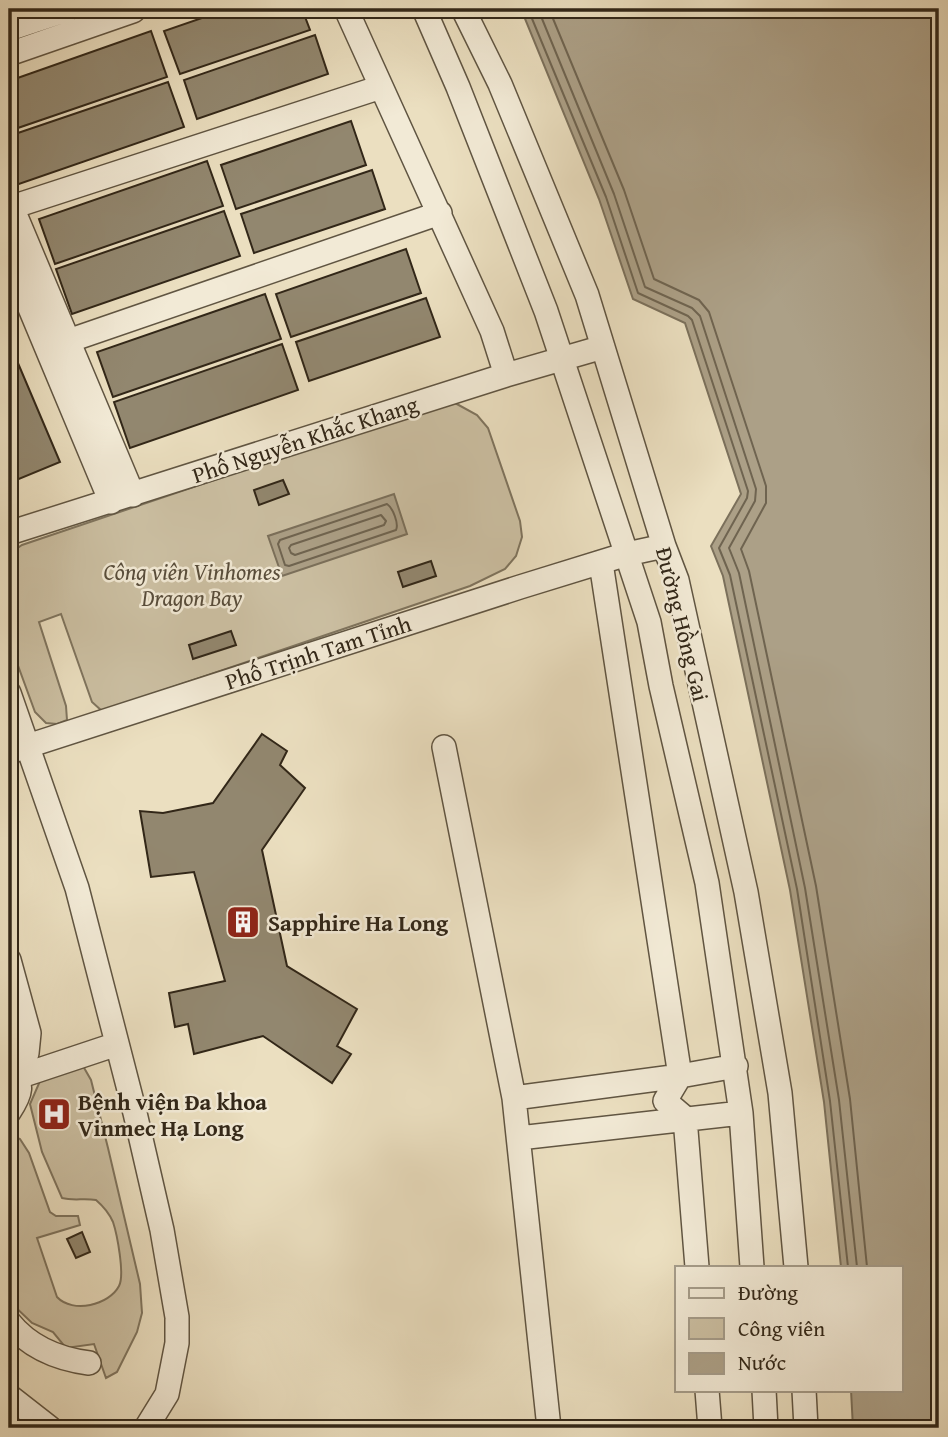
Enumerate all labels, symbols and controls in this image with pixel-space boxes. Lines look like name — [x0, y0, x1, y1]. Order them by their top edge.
street label: Phố Nguyễn Khắc Khang — [188, 387, 423, 491]
street label: Đường Hồng Gai — [648, 543, 718, 705]
park label: Công viên Vinhomes Dragon Bay — [104, 555, 281, 614]
street label: Phố Trịnh Tam Tỉnh — [221, 606, 415, 698]
building icon: Sapphire Ha Long — [224, 903, 262, 941]
place label: Sapphire Ha Long — [268, 906, 449, 939]
place label: Bệnh viện Đa khoa Vinmec Hạ Long — [78, 1085, 267, 1144]
hospital icon: Bệnh viện Đa khoa Vinmec Hạ Long — [35, 1095, 73, 1133]
legend — [675, 1266, 902, 1392]
text: Đường — [738, 1277, 799, 1308]
text: Công viên — [738, 1313, 825, 1344]
text: Nước — [738, 1347, 786, 1378]

